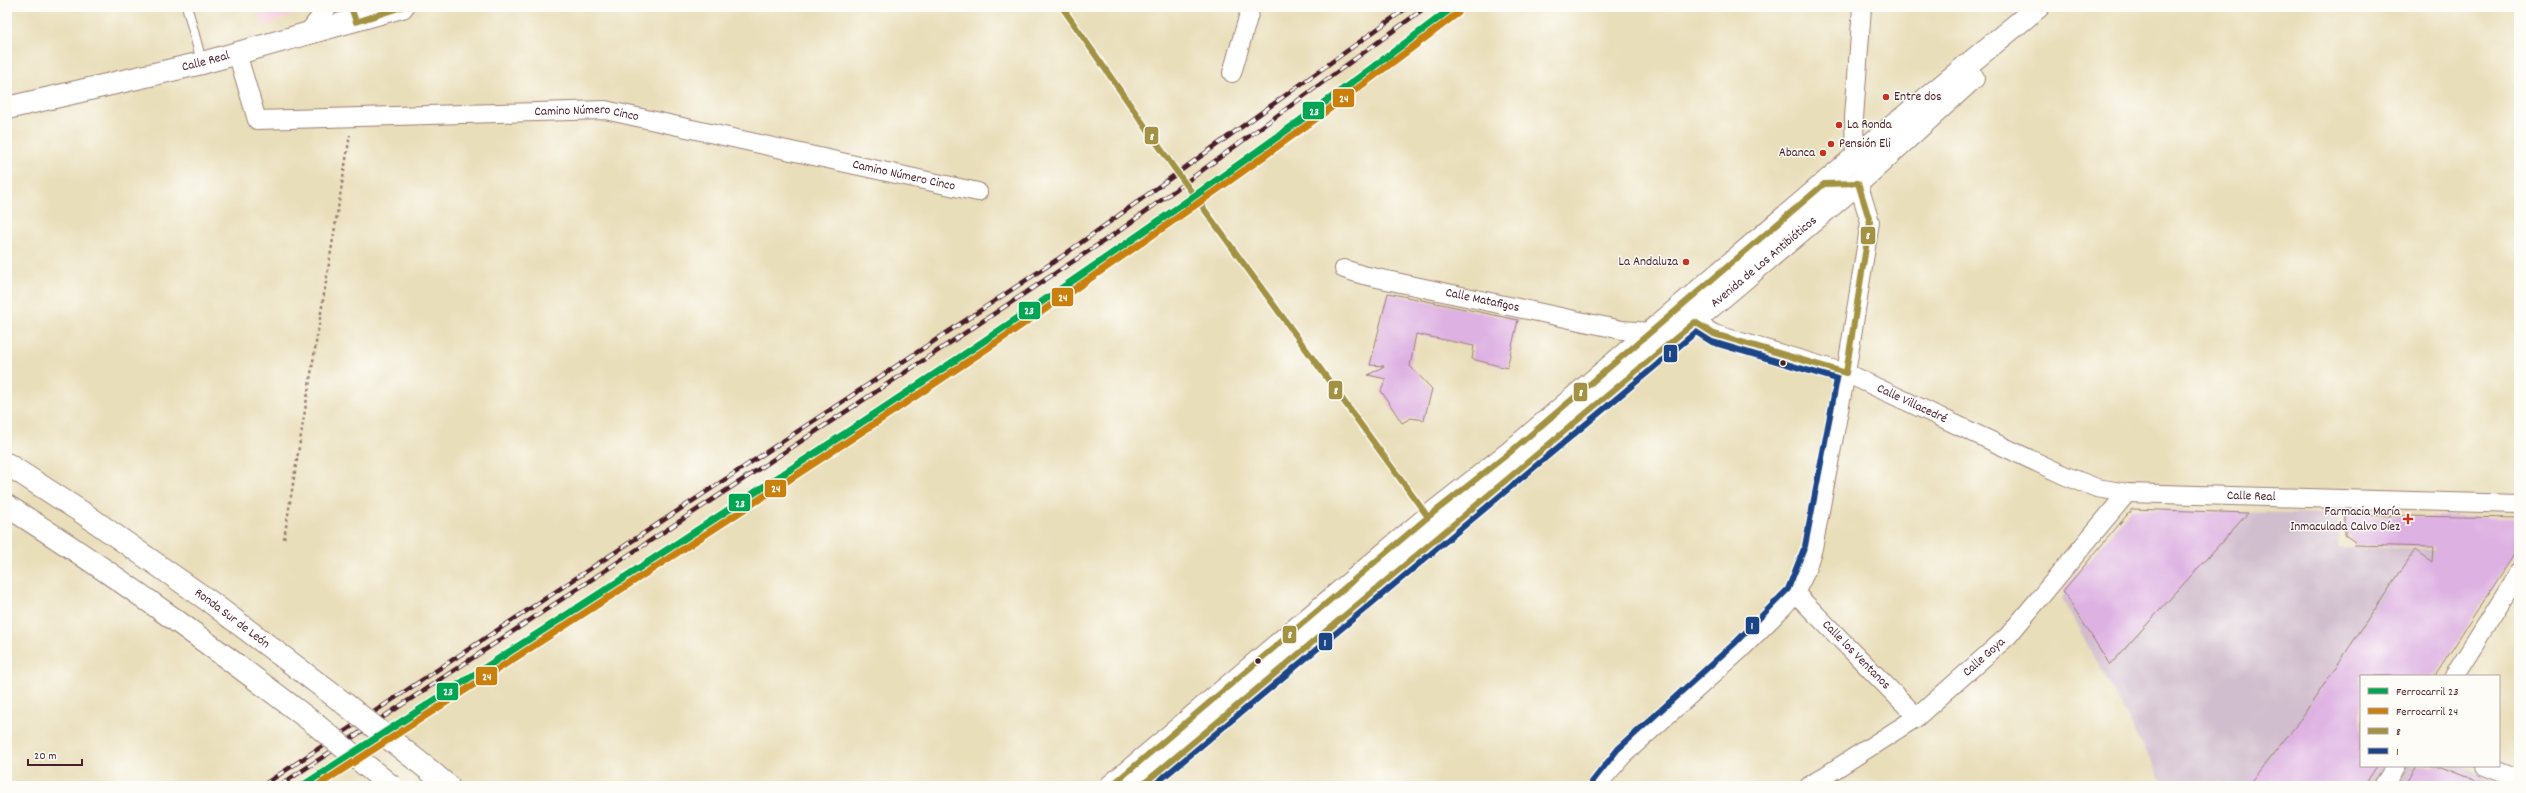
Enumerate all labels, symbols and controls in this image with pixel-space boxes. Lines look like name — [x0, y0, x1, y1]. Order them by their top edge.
street label: Calle Real — [180, 46, 232, 77]
line badge: 24 — [1332, 88, 1355, 108]
place label: Entre dos — [1894, 88, 1942, 107]
text: 24 — [1339, 92, 1349, 108]
marker: Entre dos — [1881, 92, 1891, 102]
street label: Camino Número Cinco — [534, 101, 641, 127]
line badge: 23 — [1302, 101, 1325, 120]
text: 23 — [1309, 105, 1319, 121]
place label: La Ronda — [1847, 116, 1893, 135]
marker: La Ronda — [1834, 120, 1844, 130]
line badge: 8 — [1144, 126, 1159, 145]
text: 8 — [1150, 130, 1155, 146]
place label: Pensión Eli — [1839, 135, 1891, 154]
marker: Pensión Eli — [1826, 139, 1836, 149]
place label: Abanca — [1779, 144, 1816, 163]
marker: Abanca — [1818, 148, 1828, 158]
street label: Camino Número Cinco — [851, 155, 957, 196]
street label: Avenida de Los Antibióticos — [1707, 212, 1821, 313]
line badge: 8 — [1860, 226, 1876, 245]
text: 8 — [1866, 229, 1871, 245]
place label: La Andaluza — [1619, 253, 1679, 272]
marker: La Andaluza — [1681, 257, 1691, 267]
street label: Calle Matafigos — [1444, 283, 1521, 317]
line badge: 24 — [1051, 287, 1074, 307]
text: 24 — [1058, 291, 1068, 307]
line badge: 23 — [1018, 301, 1041, 320]
text: 23 — [1024, 304, 1034, 320]
line badge: 1 — [1663, 344, 1678, 363]
text: 1 — [1669, 347, 1671, 363]
unlabelled marker — [1778, 358, 1788, 368]
street label: Calle Villacedré — [1874, 379, 1951, 429]
line badge: 8 — [1328, 380, 1343, 400]
line badge: 8 — [1573, 382, 1588, 402]
text: 8 — [1334, 384, 1339, 400]
text: 8 — [1579, 386, 1584, 402]
line badge: 24 — [764, 479, 787, 498]
text: 24 — [771, 482, 781, 498]
street label: Calle Real — [2227, 486, 2276, 507]
line badge: 23 — [728, 493, 751, 512]
text: 23 — [735, 497, 745, 513]
place label: Farmacia María Inmaculada Calvo Díez — [2290, 503, 2401, 537]
marker: Farmacia María Inmaculada Calvo Díez — [2403, 514, 2413, 524]
street label: Ronda Sur de León — [190, 584, 274, 653]
line badge: 1 — [1745, 616, 1760, 635]
street label: Calle los Ventanos — [1817, 616, 1895, 694]
text: 1 — [1751, 619, 1753, 635]
line badge: 8 — [1282, 625, 1297, 644]
text: 8 — [1288, 628, 1293, 644]
line badge: 1 — [1318, 632, 1333, 651]
street label: Calle Goya — [1959, 633, 2010, 681]
text: 1 — [1324, 636, 1326, 652]
unlabelled marker — [1253, 656, 1263, 666]
line badge: 24 — [475, 666, 498, 686]
text: 24 — [482, 670, 492, 686]
legend — [2360, 675, 2500, 767]
line badge: 23 — [436, 682, 459, 701]
text: Ferrocarril 23 — [2396, 684, 2459, 701]
text: 23 — [443, 685, 453, 701]
text: Ferrocarril 24 — [2396, 704, 2458, 721]
text: 8 — [2396, 724, 2401, 741]
scale bar — [28, 741, 82, 767]
text: 1 — [2396, 744, 2399, 761]
text: 20 m — [34, 748, 57, 765]

